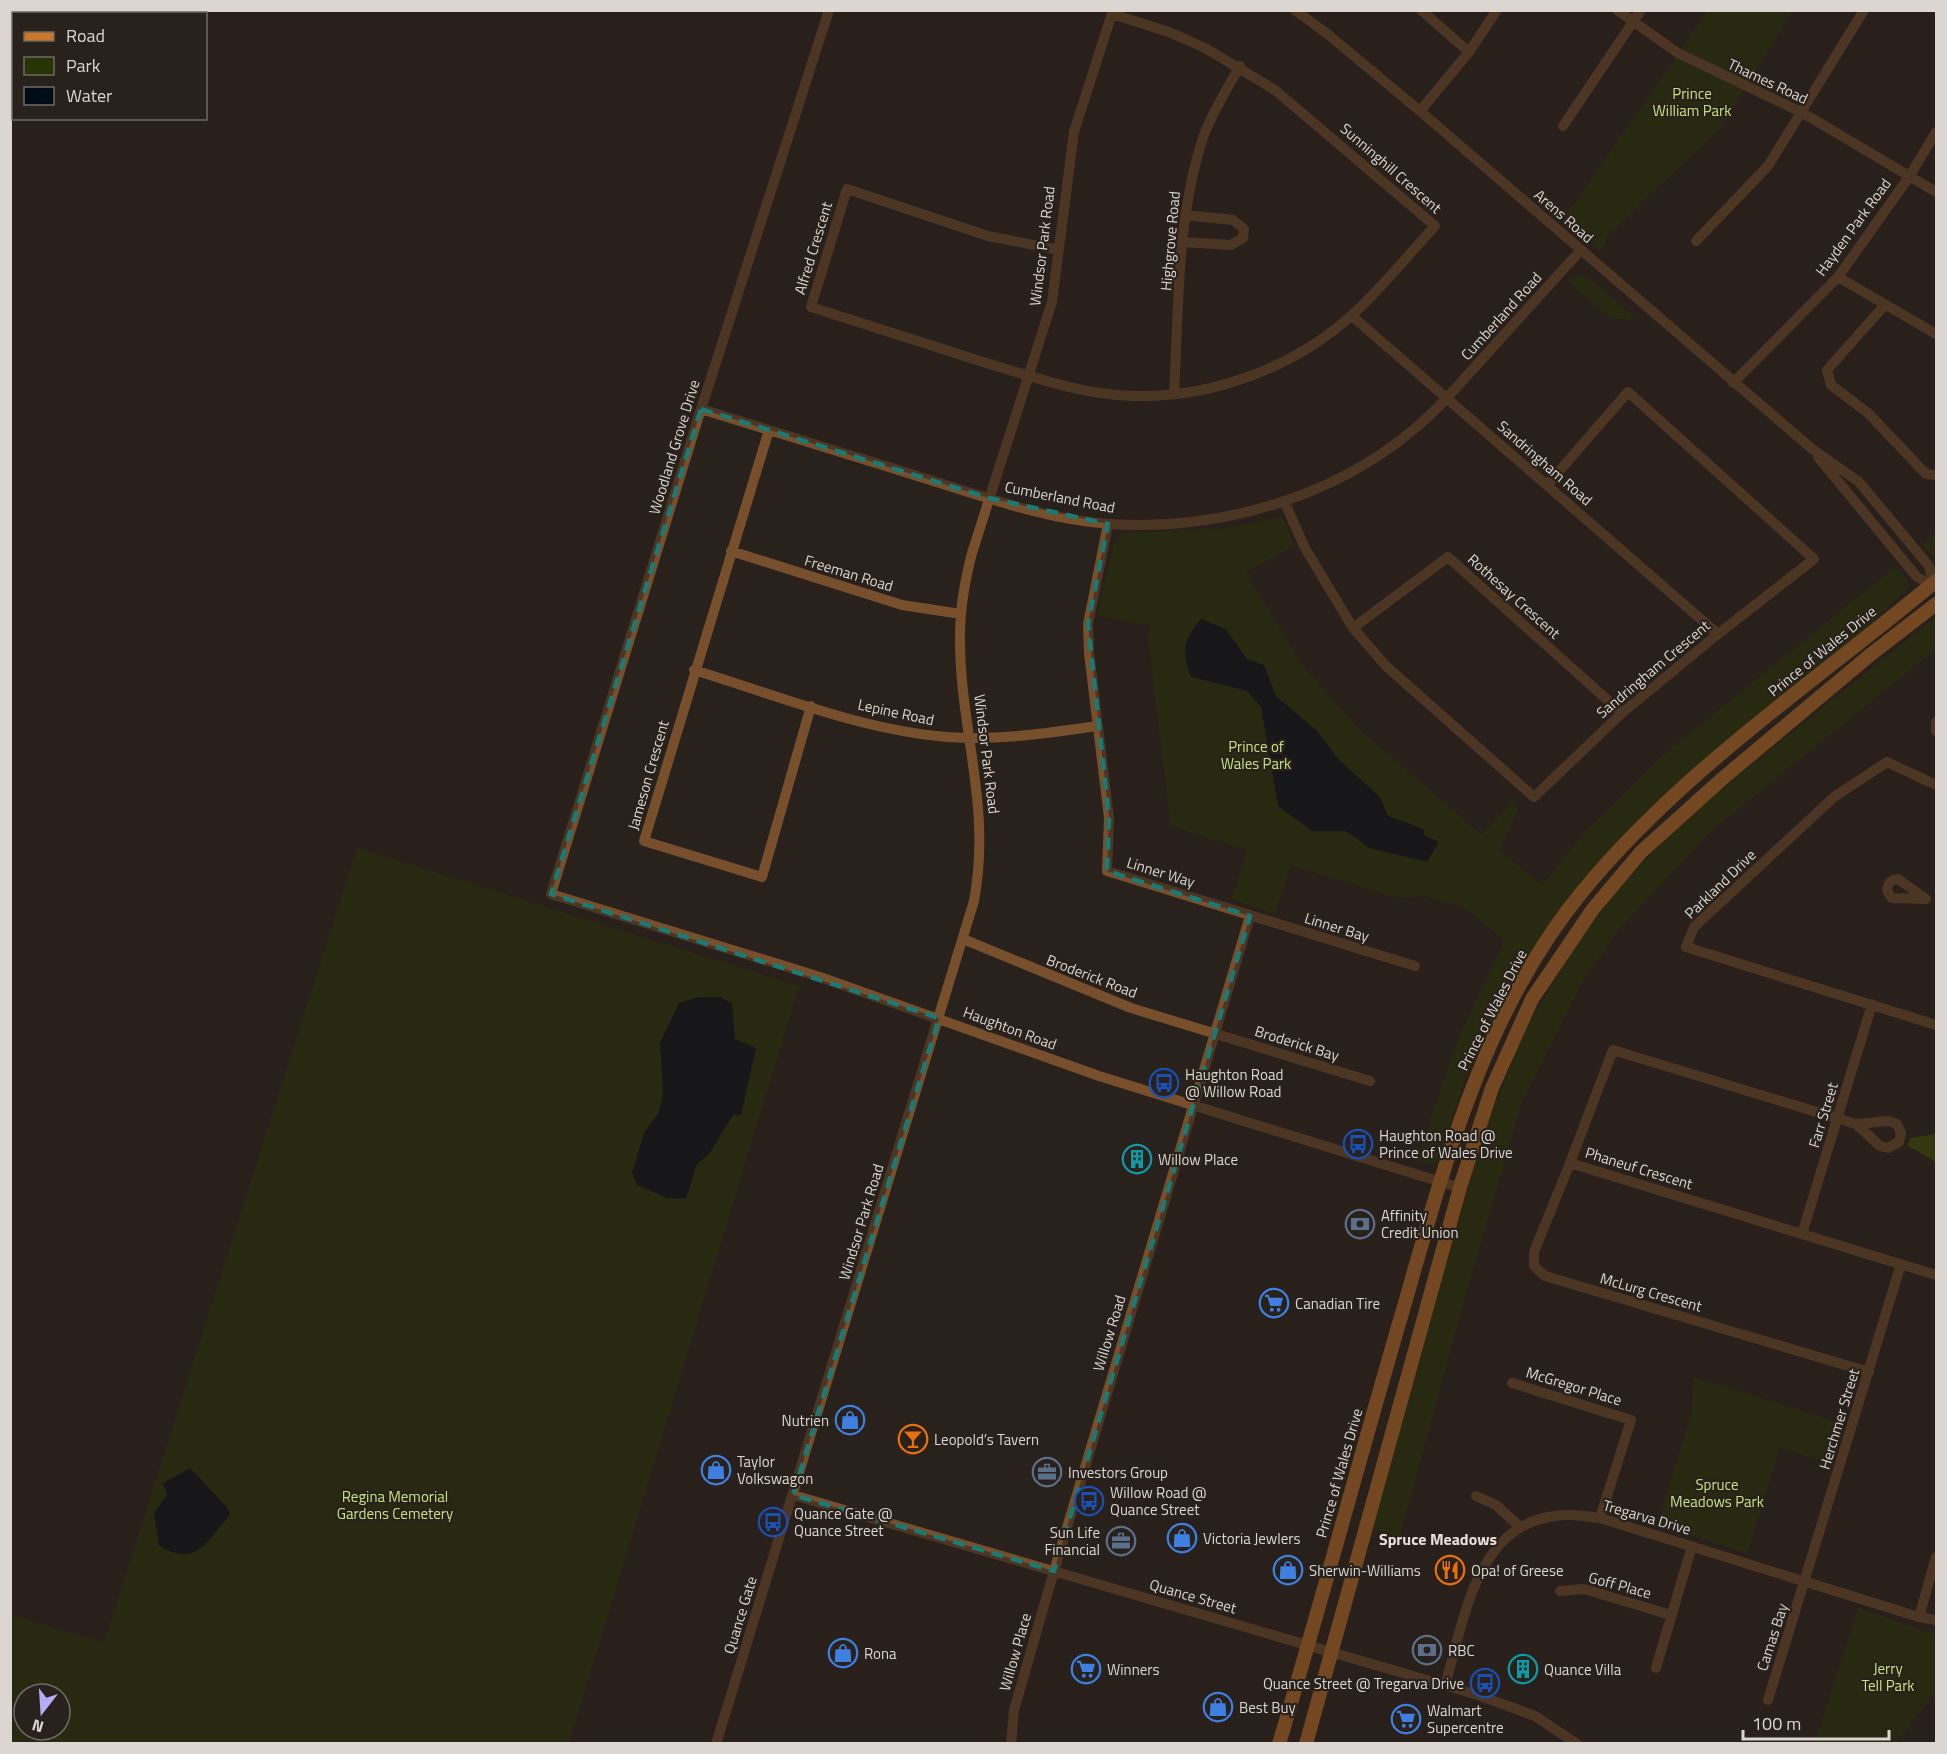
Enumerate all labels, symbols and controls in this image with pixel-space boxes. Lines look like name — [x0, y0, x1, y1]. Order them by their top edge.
legend — [12, 12, 207, 120]
text: Road — [66, 22, 105, 49]
text: Park — [66, 52, 101, 79]
street label: Thames Road — [1724, 52, 1812, 110]
text: Water — [66, 82, 112, 109]
park label: Prince William Park — [1653, 82, 1731, 122]
street label: Sunninghill Crescent — [1335, 117, 1447, 219]
street label: Hayden Park Road — [1810, 173, 1896, 281]
street label: Arens Road — [1529, 184, 1599, 248]
street label: Windsor Park Road — [1023, 185, 1061, 307]
street label: Highgrove Road — [1154, 190, 1186, 292]
street label: Alfred Crescent — [788, 198, 838, 297]
street label: Cumberland Road — [1455, 267, 1547, 365]
street label: Woodland Grove Drive — [643, 377, 705, 517]
street label: Sandringham Road — [1492, 415, 1598, 511]
street label: Cumberland Road — [1003, 475, 1117, 519]
street label: Rothesay Crescent — [1463, 548, 1566, 644]
street label: Freeman Road — [802, 549, 896, 597]
street label: Prince of Wales Drive — [1763, 600, 1881, 702]
street label: Sandringham Crescent — [1591, 614, 1715, 724]
street label: Lepine Road — [856, 693, 936, 731]
street label: Windsor Park Road — [968, 693, 1006, 815]
street label: Jameson Crescent — [621, 717, 675, 833]
park label: Prince of Wales Park — [1221, 735, 1291, 775]
street label: Parkland Drive — [1679, 844, 1761, 924]
street label: Linner Way — [1124, 851, 1198, 893]
street label: Linner Bay — [1302, 906, 1372, 948]
street label: Prince of Wales Drive — [1451, 945, 1533, 1075]
street label: Broderick Road — [1043, 948, 1141, 1004]
street label: Haughton Road — [960, 1000, 1060, 1056]
street label: Broderick Bay — [1252, 1019, 1342, 1067]
place label: Haughton Road @ Willow Road — [1185, 1063, 1283, 1103]
bus stop icon: Haughton Road @ Willow Road — [1148, 1067, 1180, 1099]
street label: Farr Street — [1802, 1079, 1844, 1151]
place label: Haughton Road @ Prince of Wales Drive — [1379, 1124, 1513, 1164]
bus stop icon: Haughton Road @ Prince of Wales Drive — [1342, 1128, 1374, 1160]
street label: Phaneuf Crescent — [1582, 1141, 1696, 1195]
building icon: Willow Place — [1121, 1143, 1153, 1175]
place label: Willow Place — [1158, 1148, 1238, 1171]
street label: Windsor Park Road — [832, 1161, 890, 1283]
place label: Affinity Credit Union — [1381, 1204, 1458, 1244]
bank icon: Affinity Credit Union — [1344, 1208, 1376, 1240]
street label: McLurg Crescent — [1597, 1266, 1705, 1318]
supermarket icon: Canadian Tire — [1258, 1287, 1290, 1319]
street label: Willow Road — [1087, 1292, 1131, 1374]
place label: Canadian Tire — [1295, 1292, 1380, 1315]
street label: McGregor Place — [1523, 1361, 1625, 1411]
street label: Herchmer Street — [1813, 1365, 1865, 1472]
shop icon: Nutrien — [834, 1404, 866, 1436]
street label: Prince of Wales Drive — [1310, 1406, 1368, 1540]
place label: Nutrien — [782, 1409, 829, 1432]
bar icon: Leopold’s Tavern — [897, 1423, 929, 1455]
place label: Leopold’s Tavern — [934, 1428, 1039, 1451]
place label: Taylor Volkswagon — [737, 1450, 813, 1490]
shop icon: Taylor Volkswagon — [700, 1454, 732, 1486]
office icon: Investors Group — [1031, 1456, 1063, 1488]
place label: Investors Group — [1068, 1461, 1168, 1484]
park label: Spruce Meadows Park — [1670, 1473, 1764, 1513]
place label: Willow Road @ Quance Street — [1110, 1481, 1207, 1521]
park label: Regina Memorial Gardens Cemetery — [337, 1485, 453, 1525]
bus stop icon: Willow Road @ Quance Street — [1073, 1485, 1105, 1517]
street label: Tregarva Drive — [1600, 1493, 1694, 1541]
place label: Quance Gate @ Quance Street — [794, 1502, 892, 1542]
bus stop icon: Quance Gate @ Quance Street — [757, 1506, 789, 1538]
place label: Sun Life Financial — [1044, 1521, 1100, 1561]
shop icon: Victoria Jewlers — [1166, 1522, 1198, 1554]
office icon: Sun Life Financial — [1105, 1525, 1137, 1557]
place label: Victoria Jewlers — [1203, 1527, 1300, 1550]
district label: Spruce Meadows — [1379, 1527, 1497, 1551]
shop icon: Sherwin-Williams — [1272, 1554, 1304, 1586]
restaurant icon: Opa! of Greese — [1434, 1554, 1466, 1586]
place label: Sherwin-Williams — [1309, 1559, 1421, 1582]
place label: Opa! of Greese — [1471, 1559, 1564, 1582]
street label: Goff Place — [1586, 1566, 1654, 1604]
street label: Quance Gate — [717, 1573, 763, 1657]
street label: Quance Street — [1147, 1573, 1240, 1620]
street label: Camas Bay — [1750, 1600, 1794, 1674]
street label: Willow Place — [993, 1610, 1037, 1694]
bank icon: RBC — [1411, 1634, 1443, 1666]
shop icon: Rona — [827, 1637, 859, 1669]
place label: RBC — [1448, 1639, 1475, 1662]
place label: Rona — [864, 1642, 897, 1665]
supermarket icon: Winners — [1070, 1653, 1102, 1685]
building icon: Quance Villa — [1507, 1653, 1539, 1685]
park label: Jerry Tell Park — [1861, 1657, 1915, 1697]
place label: Winners — [1107, 1658, 1159, 1681]
place label: Quance Villa — [1544, 1658, 1622, 1681]
bus stop icon: Quance Street @ Tregarva Drive — [1469, 1667, 1501, 1699]
place label: Quance Street @ Tregarva Drive — [1263, 1672, 1464, 1695]
north arrow — [12, 1682, 72, 1742]
shop icon: Best Buy — [1202, 1691, 1234, 1723]
place label: Best Buy — [1239, 1696, 1296, 1719]
place label: Walmart Supercentre — [1427, 1699, 1504, 1739]
supermarket icon: Walmart Supercentre — [1390, 1703, 1422, 1735]
scale bar — [1743, 1703, 1888, 1741]
text: 100 m — [1752, 1710, 1801, 1737]
text: N — [29, 1713, 46, 1739]

